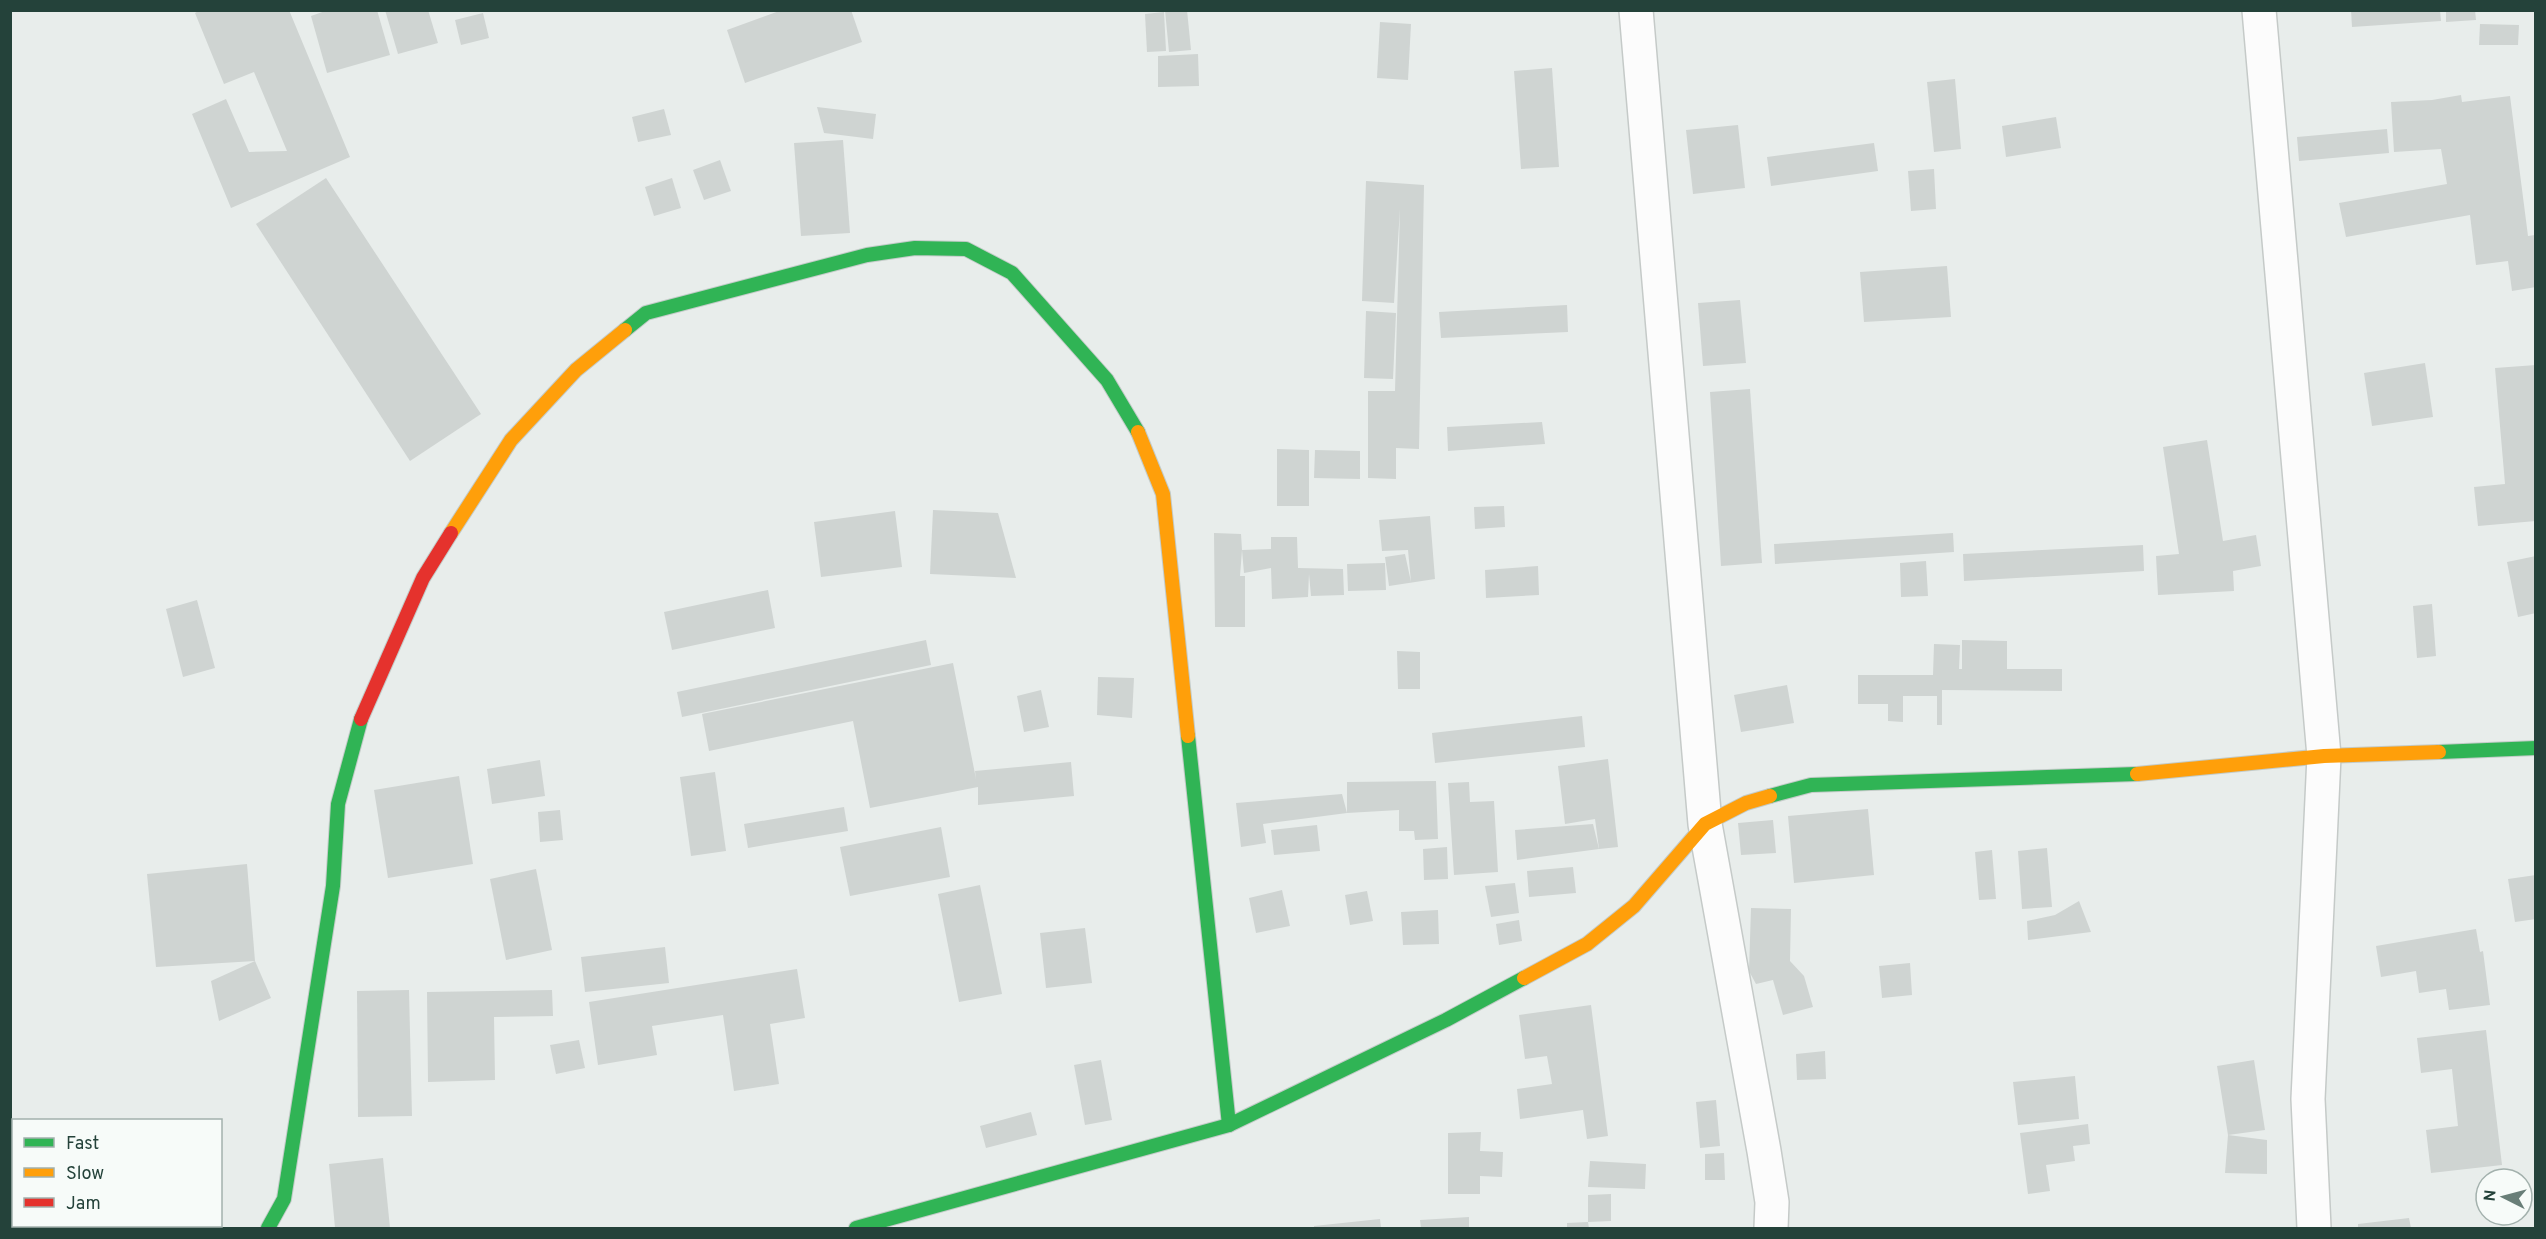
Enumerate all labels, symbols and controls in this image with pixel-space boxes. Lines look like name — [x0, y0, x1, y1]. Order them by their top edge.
legend — [12, 1119, 222, 1227]
text: Fast — [66, 1133, 99, 1156]
text: Slow — [66, 1163, 104, 1186]
north arrow — [2474, 1167, 2534, 1227]
text: N — [2481, 1189, 2502, 1202]
text: Jam — [66, 1193, 101, 1216]

